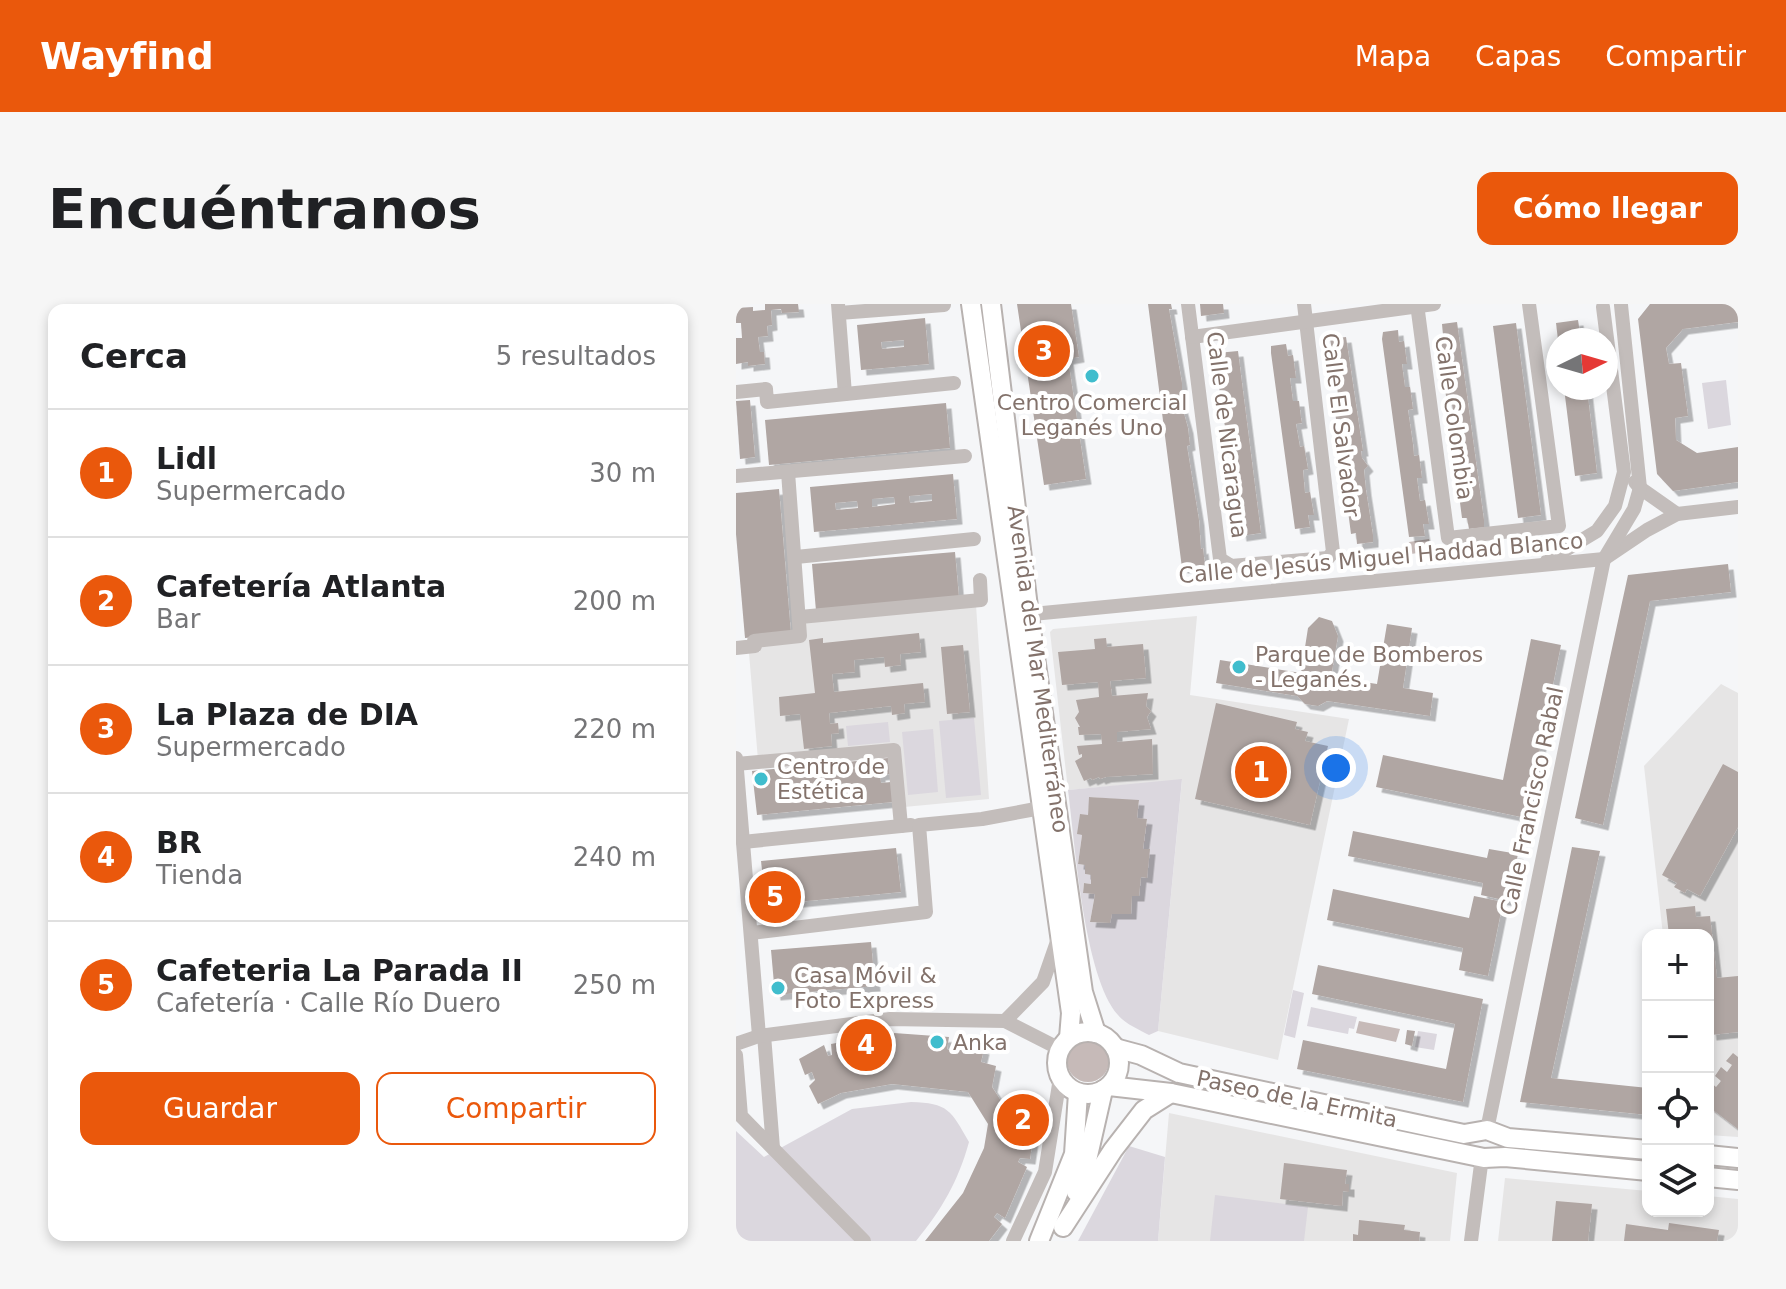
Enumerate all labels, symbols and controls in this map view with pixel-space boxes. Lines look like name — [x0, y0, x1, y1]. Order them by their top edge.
text: Wayfind — [40, 34, 214, 78]
text: Mapa — [1355, 40, 1431, 73]
text: Capas — [1475, 40, 1561, 73]
text: Compartir — [1605, 40, 1746, 73]
button: Cómo llegar — [1477, 172, 1738, 245]
text: Encuéntranos — [48, 176, 481, 241]
pin: 3 — [1018, 321, 1070, 381]
north arrow — [1546, 328, 1618, 400]
street label: Calle de Nicaragua — [1202, 330, 1252, 540]
street label: Calle El Salvador — [1317, 332, 1365, 519]
street label: Calle Colombia — [1430, 335, 1478, 501]
text: Cerca — [80, 336, 188, 376]
text: 5 resultados — [496, 341, 656, 371]
marker: Centro Comercial Leganés Uno — [1083, 367, 1101, 385]
place label: Centro Comercial Leganés Uno — [997, 390, 1187, 440]
text: Lidl — [156, 441, 217, 476]
text: 1 — [97, 458, 115, 488]
text: 30 m — [589, 458, 656, 488]
text: Supermercado — [156, 476, 346, 506]
street label: Avenida del Mar Mediterráneo — [1003, 503, 1073, 835]
street label: Calle de Jesús Miguel Haddad Blanco — [1178, 528, 1584, 588]
text: Cafetería Atlanta — [156, 569, 446, 604]
text: 2 — [97, 586, 115, 616]
text: 200 m — [573, 586, 656, 616]
text: Bar — [156, 604, 200, 634]
place label: Parque de Bomberos - Leganés. — [1255, 642, 1483, 692]
marker: Parque de Bomberos - Leganés. — [1230, 658, 1248, 676]
street label: Calle Francisco Rabal — [1496, 684, 1568, 918]
text: La Plaza de DIA — [156, 697, 418, 732]
text: 3 — [97, 714, 115, 744]
text: 220 m — [573, 714, 656, 744]
text: Supermercado — [156, 732, 346, 762]
pin: 1 — [1235, 742, 1287, 802]
your location — [1316, 748, 1356, 788]
place label: Centro de Estética — [777, 754, 885, 804]
marker: Centro de Estética — [752, 770, 770, 788]
text: BR — [156, 825, 202, 860]
text: 4 — [97, 842, 115, 872]
text: 240 m — [573, 842, 656, 872]
text: Tienda — [156, 860, 243, 890]
pin: 5 — [749, 867, 801, 927]
map controls — [1642, 929, 1714, 1217]
button: + — [1642, 929, 1714, 1001]
text: Cafeteria La Parada II — [156, 953, 523, 988]
place label: Casa Móvil & Foto Express — [794, 963, 937, 1013]
text: 5 — [97, 970, 115, 1000]
text: 250 m — [573, 970, 656, 1000]
marker: Casa Móvil & Foto Express — [769, 979, 787, 997]
text: Cafetería · Calle Río Duero — [156, 988, 501, 1018]
button: − — [1642, 1001, 1714, 1073]
pin: 4 — [840, 1015, 892, 1075]
place label: Anka — [953, 1030, 1008, 1055]
marker: Anka — [928, 1033, 946, 1051]
street label: Paseo de la Ermita — [1194, 1066, 1400, 1132]
button: Guardar — [80, 1072, 360, 1145]
button: Compartir — [376, 1072, 656, 1145]
button: locate — [1642, 1073, 1714, 1145]
pin: 2 — [997, 1090, 1049, 1150]
button: layers — [1642, 1145, 1714, 1217]

